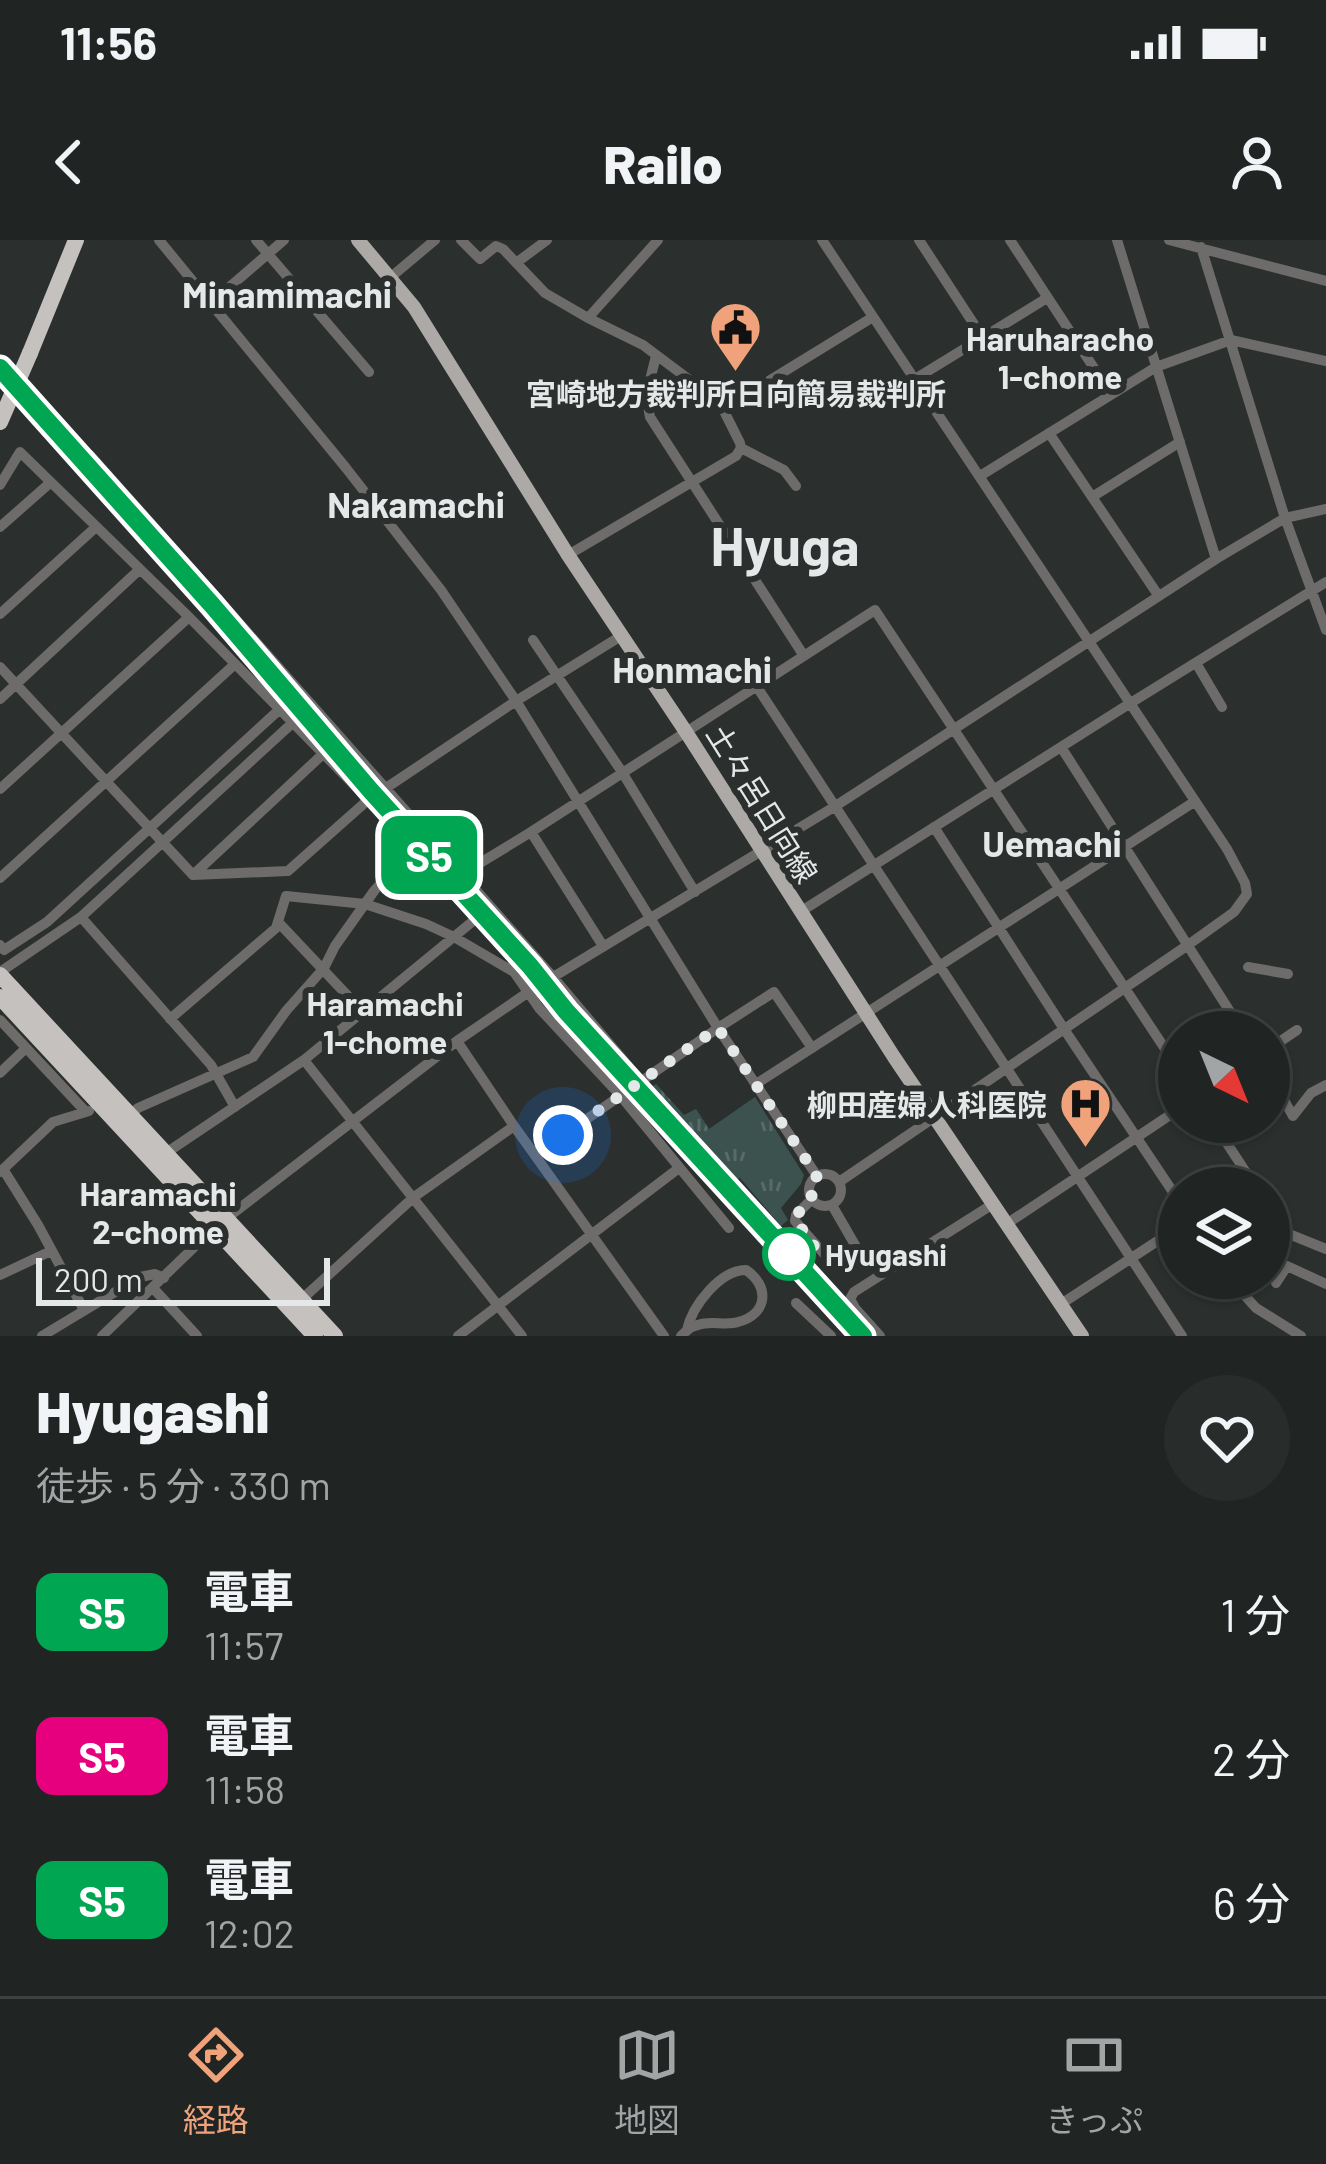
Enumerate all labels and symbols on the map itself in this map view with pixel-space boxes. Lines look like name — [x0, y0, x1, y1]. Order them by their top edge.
district label: Minamimachi — [182, 272, 392, 315]
public building icon: 宮崎地方裁判所日向簡易裁判所 — [708, 300, 764, 374]
district label: Haruharacho 1-chome — [966, 318, 1154, 396]
place label: 宮崎地方裁判所日向簡易裁判所 — [526, 375, 946, 411]
district label: Nakamachi — [327, 482, 505, 525]
district label: Hyuga — [710, 512, 860, 577]
district label: Honmachi — [612, 647, 772, 690]
street label: 土々呂日向線 — [700, 717, 826, 889]
line badge: S5 — [375, 816, 483, 894]
district label: Uemachi — [982, 821, 1122, 864]
district label: Haramachi 1-chome — [306, 983, 464, 1061]
north arrow — [1158, 1011, 1290, 1143]
hospital icon: 柳田産婦人科医院 — [1058, 1076, 1114, 1150]
place label: 柳田産婦人科医院 — [807, 1086, 1047, 1122]
your location — [533, 1105, 593, 1165]
district label: Haramachi 2-chome — [79, 1173, 237, 1251]
marker: Hyugashi — [764, 1229, 814, 1279]
place label: Hyugashi — [825, 1236, 947, 1272]
scale bar — [36, 1252, 330, 1305]

